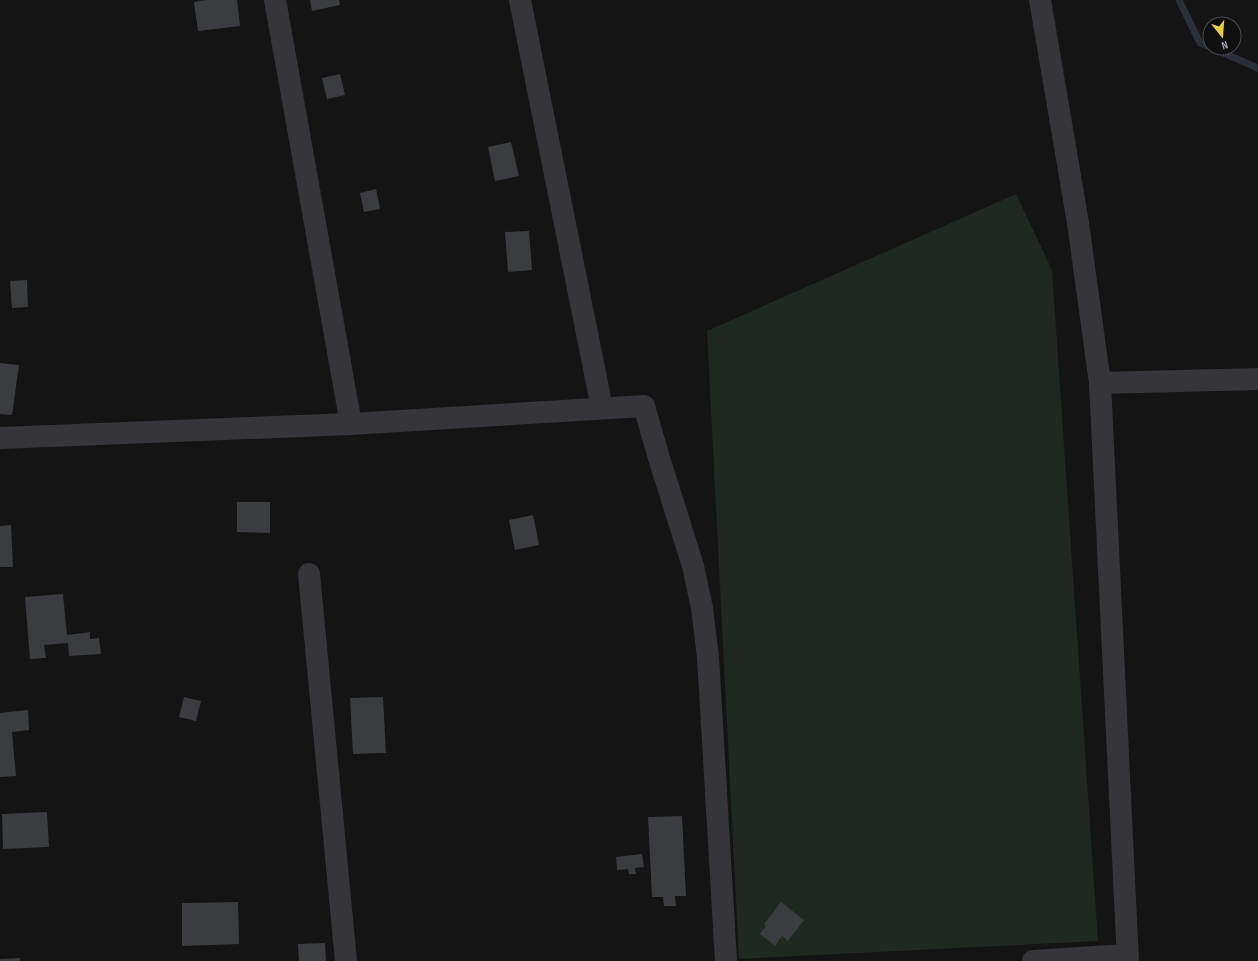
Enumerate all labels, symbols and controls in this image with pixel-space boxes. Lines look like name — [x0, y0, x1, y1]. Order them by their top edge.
north arrow — [1202, 16, 1242, 56]
text: N — [1220, 38, 1229, 52]

